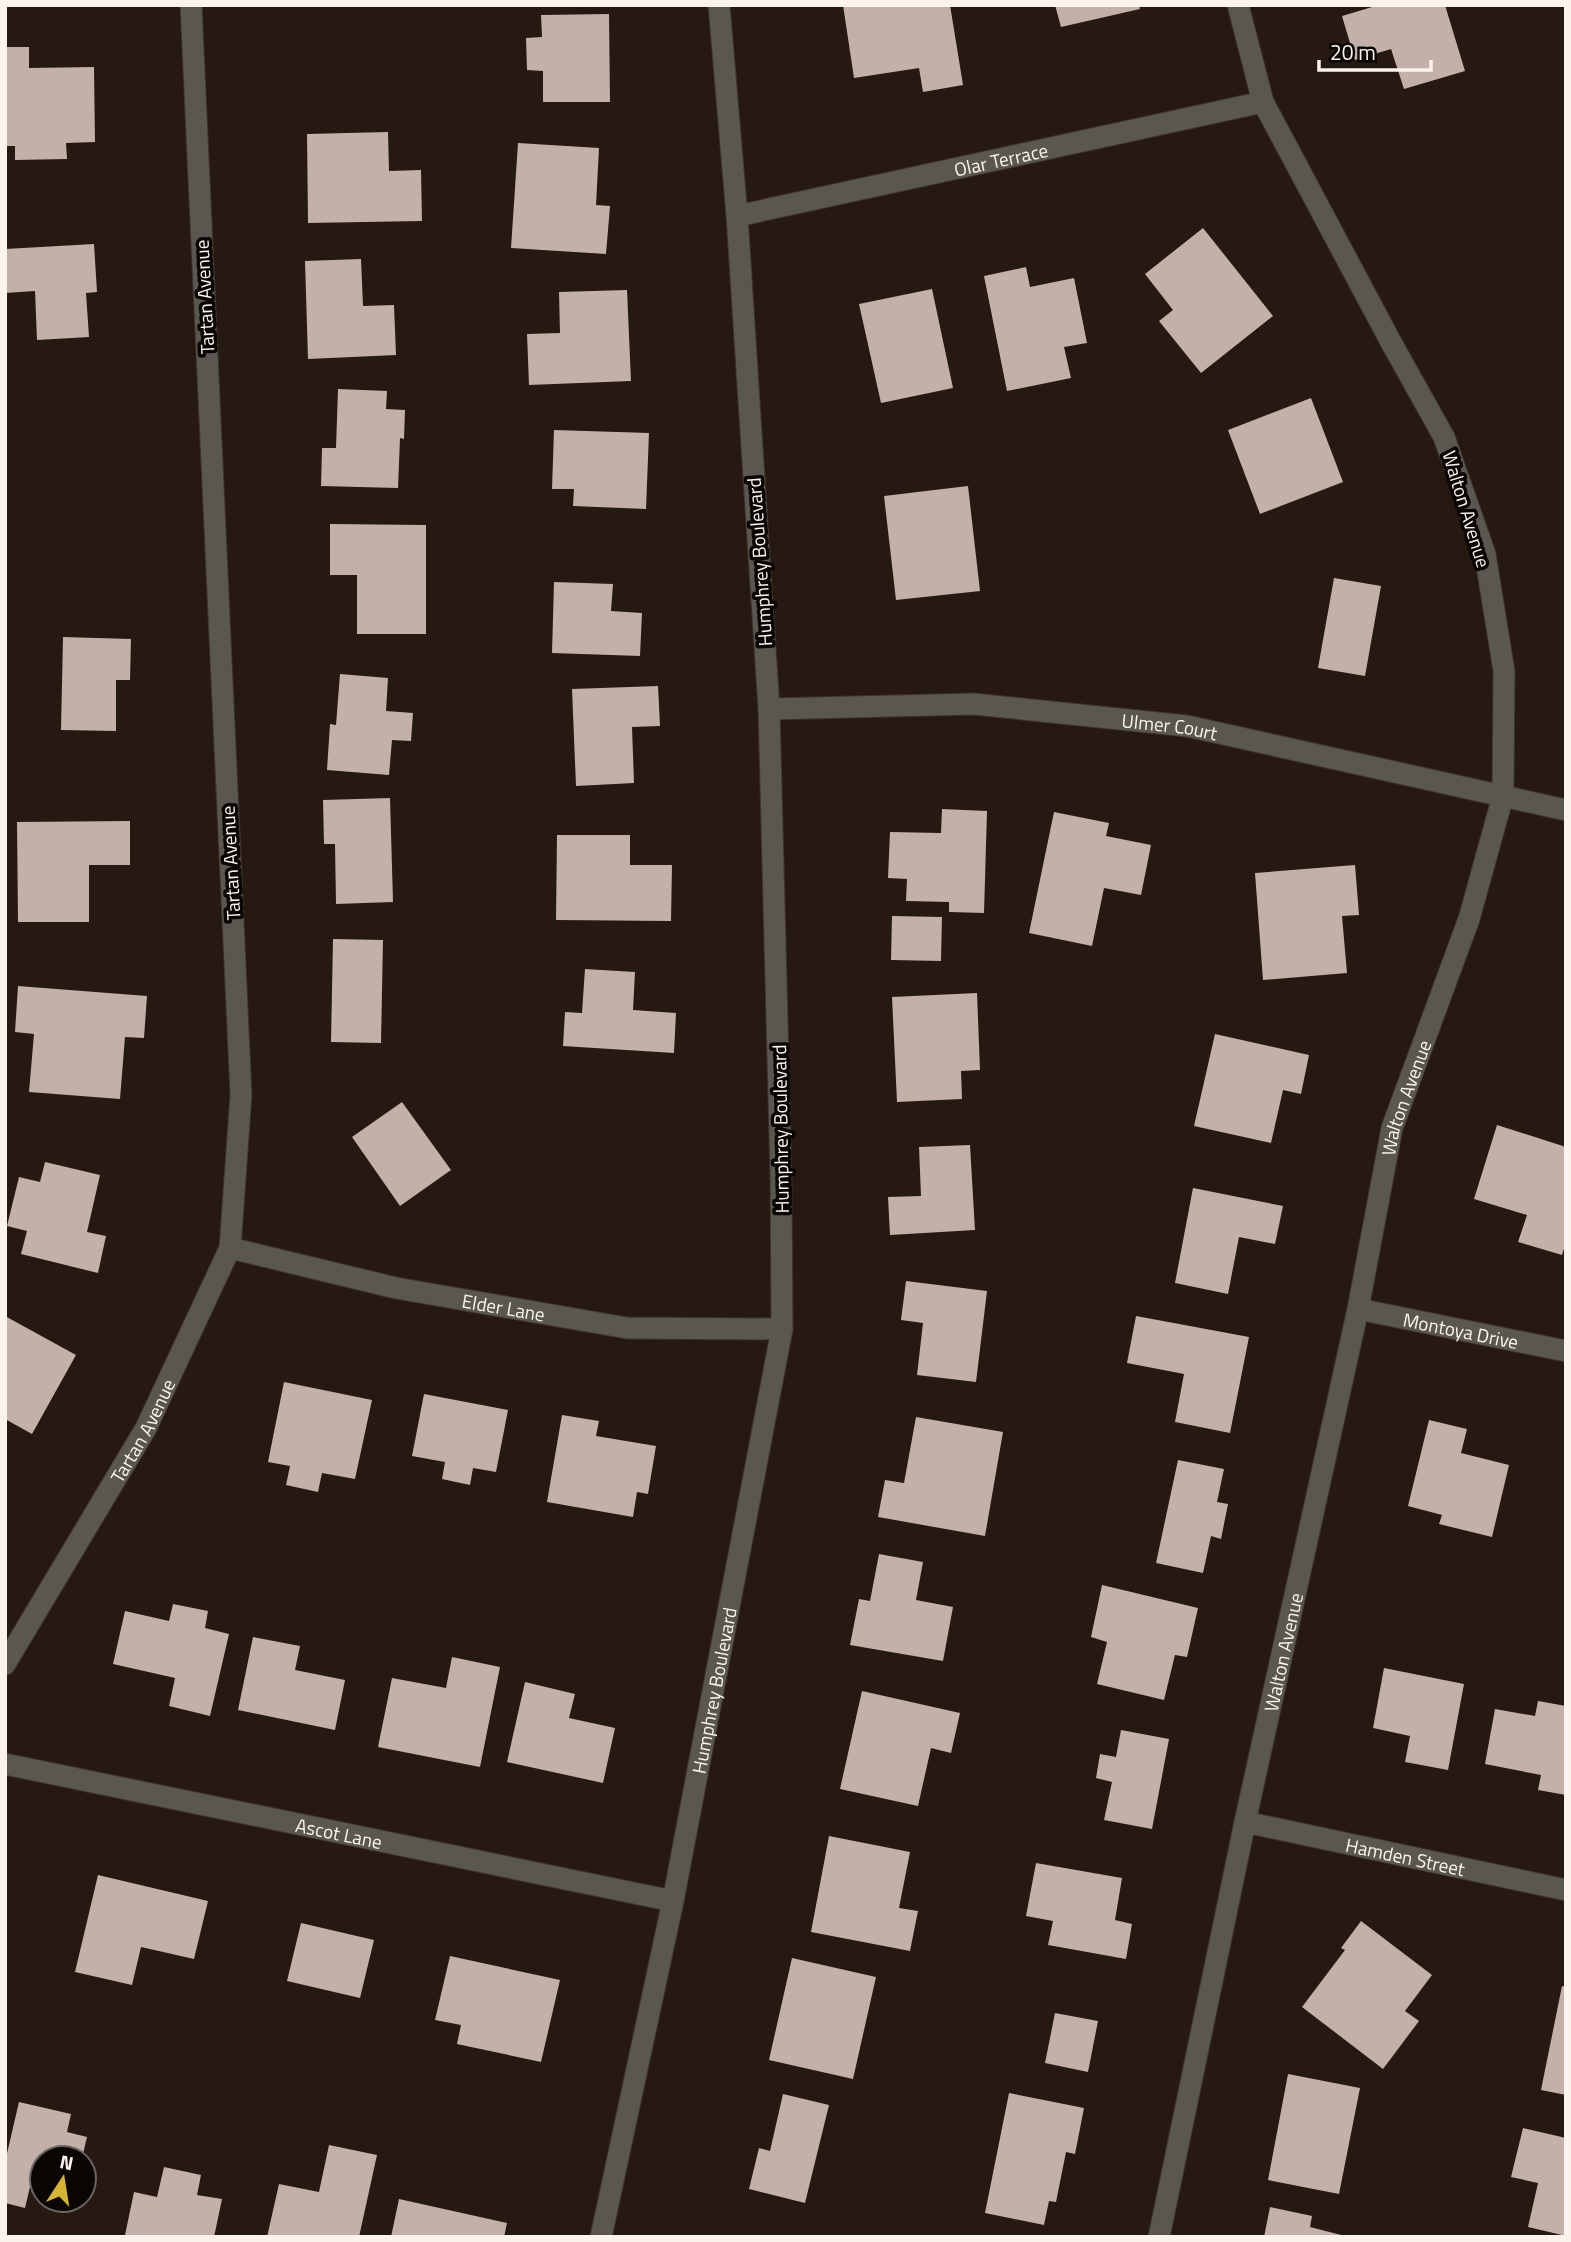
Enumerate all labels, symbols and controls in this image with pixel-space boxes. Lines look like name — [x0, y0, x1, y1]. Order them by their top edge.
scale bar — [1319, 28, 1431, 72]
text: 20 m — [1330, 36, 1376, 68]
street label: Olar Terrace — [951, 135, 1051, 183]
street label: Tartan Avenue — [187, 239, 221, 355]
street label: Walton Avenue — [1435, 447, 1499, 571]
street label: Humphrey Boulevard — [739, 477, 779, 647]
street label: Ulmer Court — [1120, 705, 1221, 747]
street label: Tartan Avenue — [213, 805, 247, 921]
street label: Walton Avenue — [1373, 1035, 1438, 1158]
street label: Humphrey Boulevard — [764, 1044, 796, 1214]
street label: Elder Lane — [460, 1285, 547, 1328]
street label: Montoya Drive — [1401, 1304, 1521, 1356]
street label: Tartan Avenue — [102, 1374, 182, 1488]
street label: Walton Avenue — [1255, 1590, 1310, 1714]
street label: Humphrey Boulevard — [683, 1605, 743, 1776]
street label: Ascot Lane — [293, 1810, 385, 1856]
street label: Hamden Street — [1343, 1829, 1468, 1883]
north arrow — [28, 2144, 98, 2214]
text: N — [57, 2146, 76, 2177]

